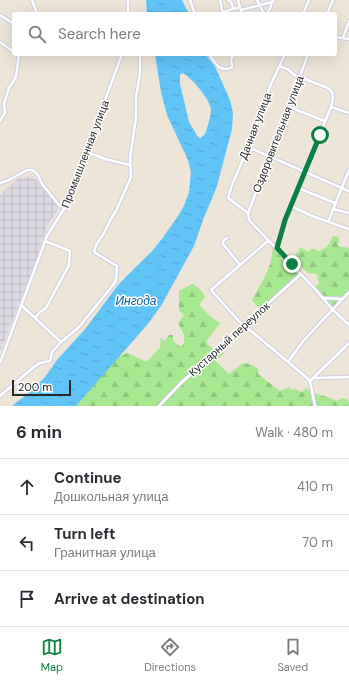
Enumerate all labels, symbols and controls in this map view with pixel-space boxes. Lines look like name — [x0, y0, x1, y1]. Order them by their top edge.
search box — [12, 12, 337, 56]
icon: search — [26, 23, 48, 45]
text: Search here — [58, 24, 141, 44]
street label: Оздоровительная улица — [249, 73, 307, 195]
street label: Дачная улица — [236, 90, 274, 161]
street label: Промышленная улица — [58, 97, 112, 210]
route start — [311, 126, 329, 144]
route end — [283, 255, 301, 273]
water label: Ингода — [116, 293, 157, 309]
street label: Кустарный переулок — [186, 299, 273, 379]
scale bar — [12, 378, 71, 397]
text: 200 m — [18, 380, 52, 394]
text: 6 min — [16, 421, 62, 443]
text: Walk · 480 m — [255, 424, 333, 441]
text: Continue — [54, 468, 122, 488]
icon: ahead — [16, 476, 38, 498]
text: 410 m — [297, 478, 333, 495]
text: Дошкольная улица — [54, 488, 168, 505]
text: Turn left — [54, 524, 115, 544]
icon: left — [16, 532, 38, 554]
text: 70 m — [302, 534, 333, 551]
text: Гранитная улица — [54, 544, 156, 561]
icon: arrive — [16, 588, 38, 610]
text: Arrive at destination — [54, 589, 205, 609]
tab: Map — [41, 636, 63, 674]
tab: Directions — [144, 636, 196, 674]
tab: Saved — [277, 636, 308, 674]

